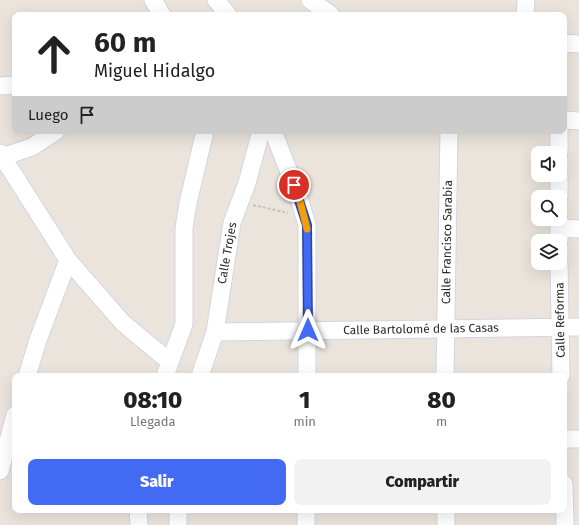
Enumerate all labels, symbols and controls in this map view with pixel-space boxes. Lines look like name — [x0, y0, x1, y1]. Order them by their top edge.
text: 60 m — [94, 26, 156, 59]
icon: ahead — [28, 28, 80, 80]
text: Miguel Hidalgo — [94, 60, 215, 82]
icon: arrive — [76, 104, 98, 126]
text: Luego — [28, 106, 68, 124]
map controls — [531, 146, 567, 270]
button: sound — [531, 146, 567, 182]
pin — [277, 168, 311, 202]
icon: arrive — [283, 174, 305, 196]
street label: Calle Francisco Sarabia — [439, 180, 455, 304]
button: search — [531, 190, 567, 226]
street label: Calle Trojes — [215, 221, 239, 285]
button: layers — [531, 234, 567, 270]
street label: Calle Reforma — [552, 282, 568, 358]
position arrow — [287, 309, 329, 351]
street label: Calle Bartolomé de las Casas — [343, 321, 499, 337]
text: 08:10 — [123, 386, 182, 414]
text: 1 — [299, 386, 310, 414]
text: 80 — [427, 386, 456, 414]
text: Llegada — [130, 414, 176, 429]
text: min — [294, 414, 316, 429]
text: m — [436, 414, 447, 429]
button: Salir — [28, 459, 286, 505]
button: Compartir — [294, 459, 551, 505]

